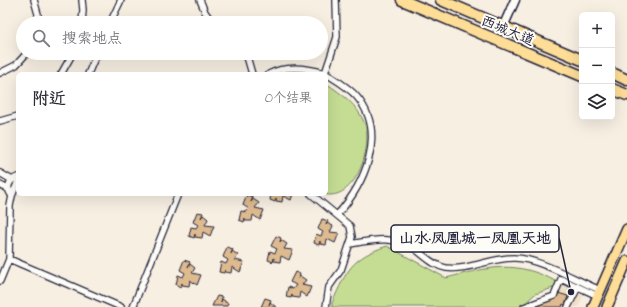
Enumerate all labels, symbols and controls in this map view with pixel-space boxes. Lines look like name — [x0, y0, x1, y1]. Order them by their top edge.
street label: 西城大道 — [478, 11, 537, 51]
map controls — [579, 12, 615, 120]
button: + — [579, 12, 615, 48]
search box — [16, 16, 328, 60]
icon: search — [30, 27, 52, 49]
text: 搜索地点 — [62, 28, 122, 49]
button: − — [579, 48, 615, 84]
button: layers — [579, 84, 615, 120]
text: 附近 — [32, 87, 66, 111]
text: 0个结果 — [265, 89, 312, 107]
callout: 山水·凤凰城一凤凰天地 — [391, 225, 559, 252]
text: 山水·凤凰城一凤凰天地 — [399, 228, 551, 249]

